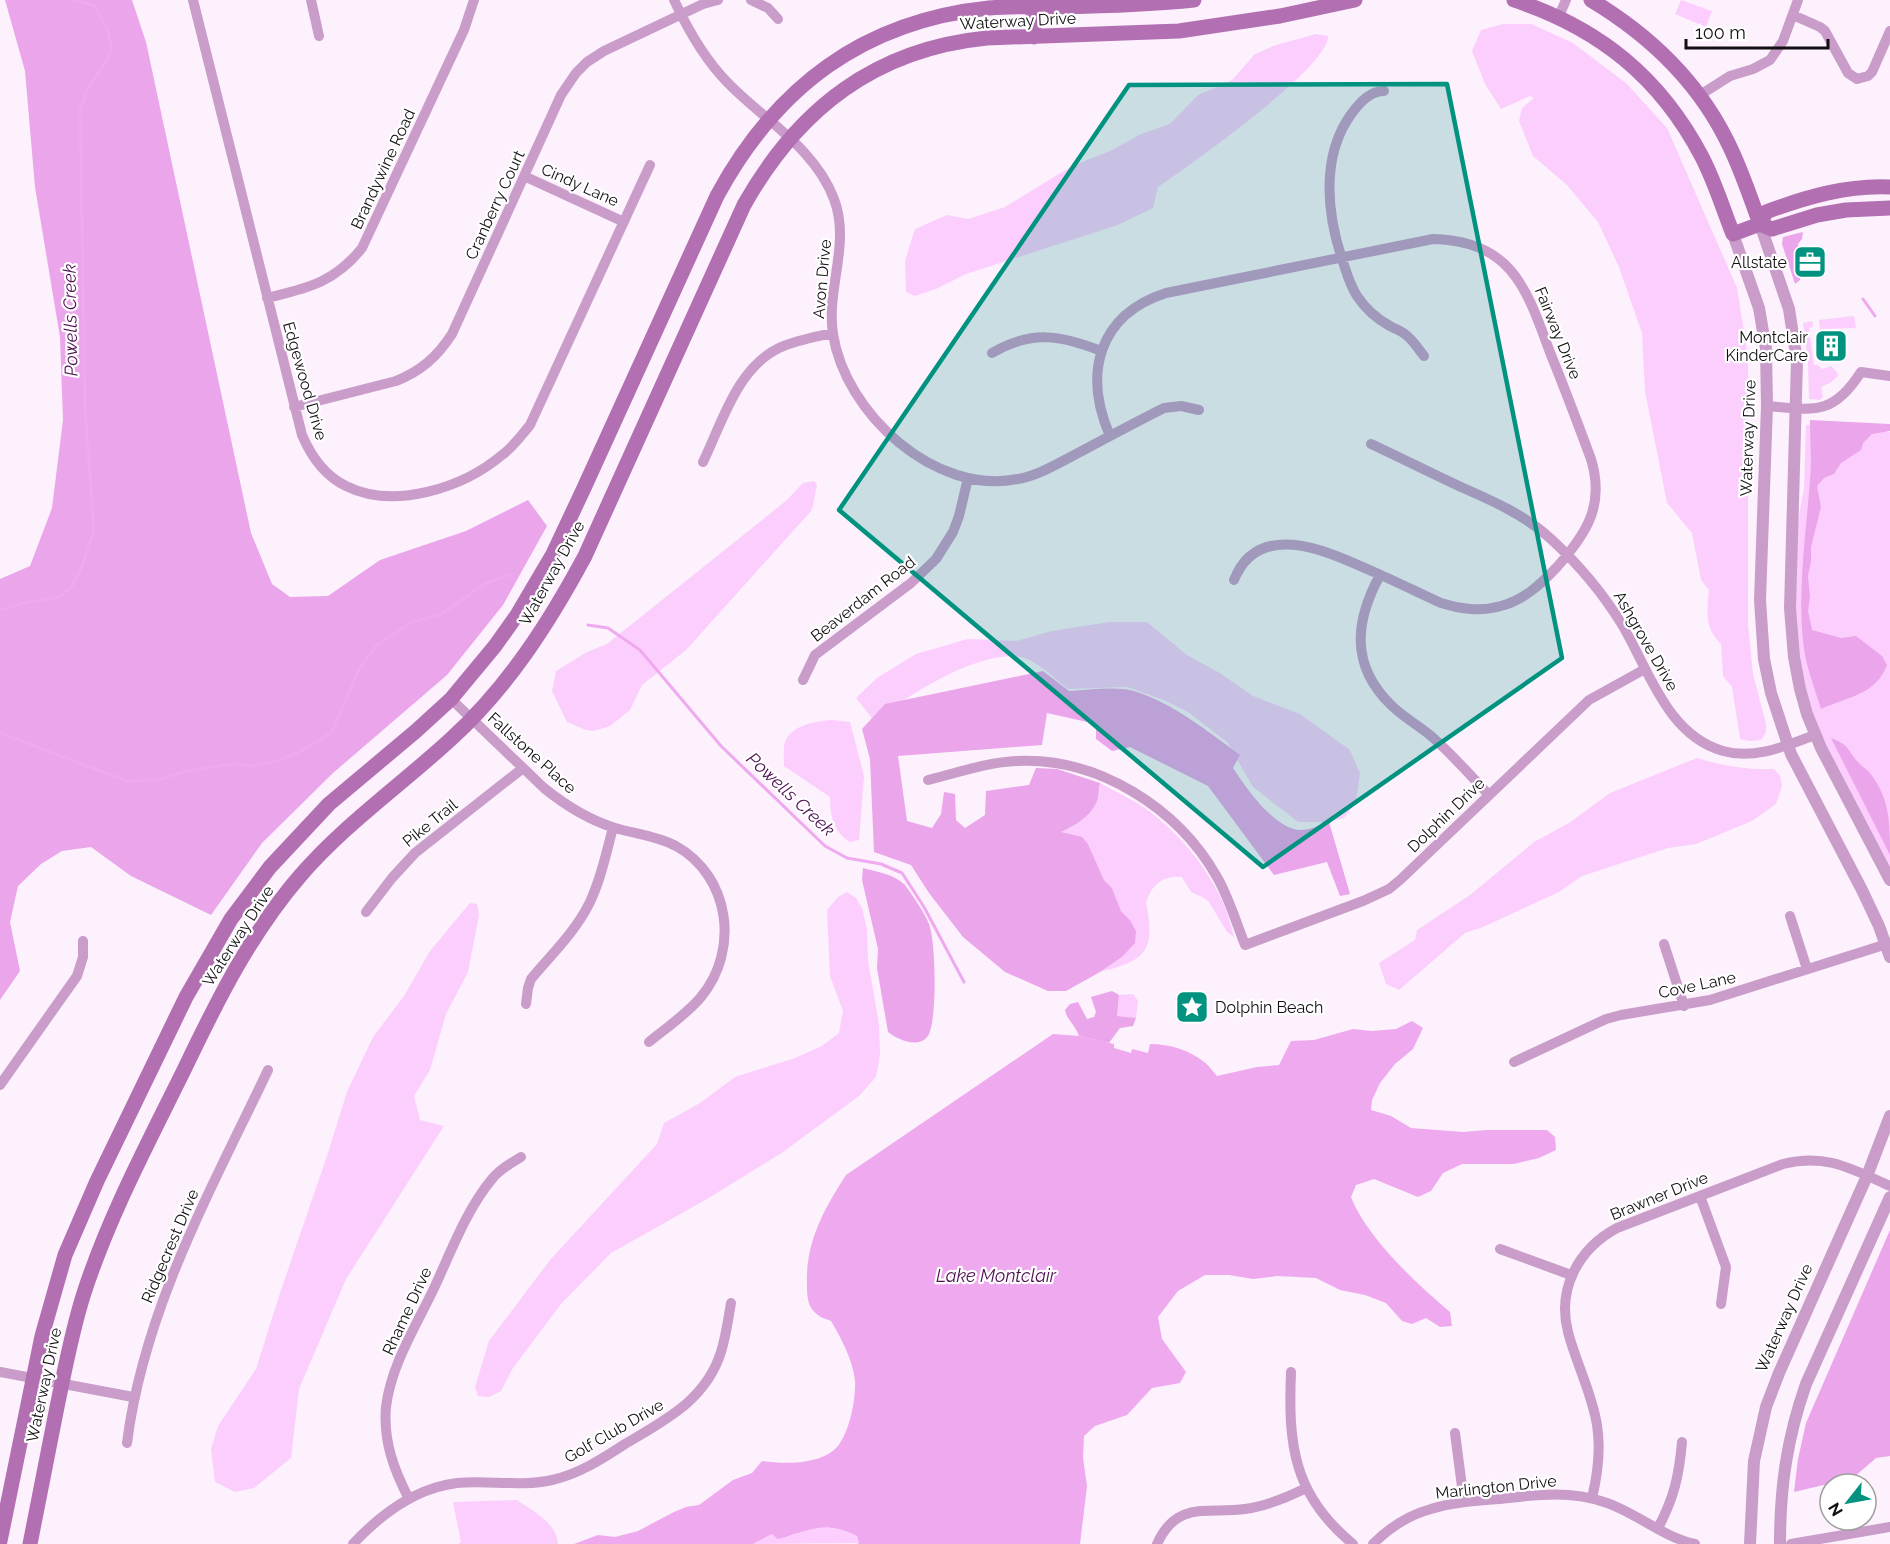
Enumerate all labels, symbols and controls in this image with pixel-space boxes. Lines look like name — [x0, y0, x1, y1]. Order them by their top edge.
street label: Waterway Drive — [959, 8, 1077, 34]
scale bar — [1686, 12, 1828, 50]
text: 100 m — [1695, 22, 1746, 43]
street label: Brandywine Road — [347, 106, 419, 232]
street label: Cranberry Court — [461, 147, 529, 263]
street label: Cindy Lane — [538, 159, 622, 211]
street label: Avon Drive — [809, 239, 835, 319]
office icon: Allstate — [1792, 244, 1828, 280]
place label: Allstate — [1731, 253, 1787, 272]
water label: Powells Creek — [59, 263, 81, 377]
street label: Fairway Drive — [1531, 284, 1585, 382]
street label: Edgewood Drive — [279, 320, 331, 442]
place label: Montclair KinderCare — [1725, 328, 1808, 365]
building icon: Montclair KinderCare — [1813, 328, 1849, 364]
street label: Waterway Drive — [1736, 379, 1760, 497]
street label: Waterway Drive — [515, 517, 589, 629]
street label: Beaverdam Road — [807, 552, 919, 646]
street label: Ashgrove Drive — [1610, 588, 1682, 694]
street label: Fallstone Place — [484, 708, 580, 798]
water label: Powells Creek — [743, 748, 840, 840]
street label: Dolphin Drive — [1404, 774, 1488, 856]
street label: Pike Trail — [399, 795, 462, 851]
street label: Waterway Drive — [198, 882, 278, 990]
street label: Cove Lane — [1657, 968, 1737, 1002]
place icon: Dolphin Beach — [1174, 989, 1210, 1025]
place label: Dolphin Beach — [1215, 998, 1323, 1017]
street label: Brawner Drive — [1607, 1168, 1711, 1224]
street label: Ridgecrest Drive — [137, 1186, 203, 1306]
street label: Waterway Drive — [1752, 1261, 1816, 1375]
street label: Rhame Drive — [378, 1264, 436, 1358]
water label: Lake Montclair — [936, 1265, 1057, 1286]
street label: Waterway Drive — [23, 1326, 65, 1444]
street label: Golf Club Drive — [561, 1395, 667, 1467]
street label: Marlington Drive — [1435, 1471, 1557, 1503]
north arrow — [1818, 1472, 1878, 1532]
text: N — [1824, 1499, 1847, 1520]

